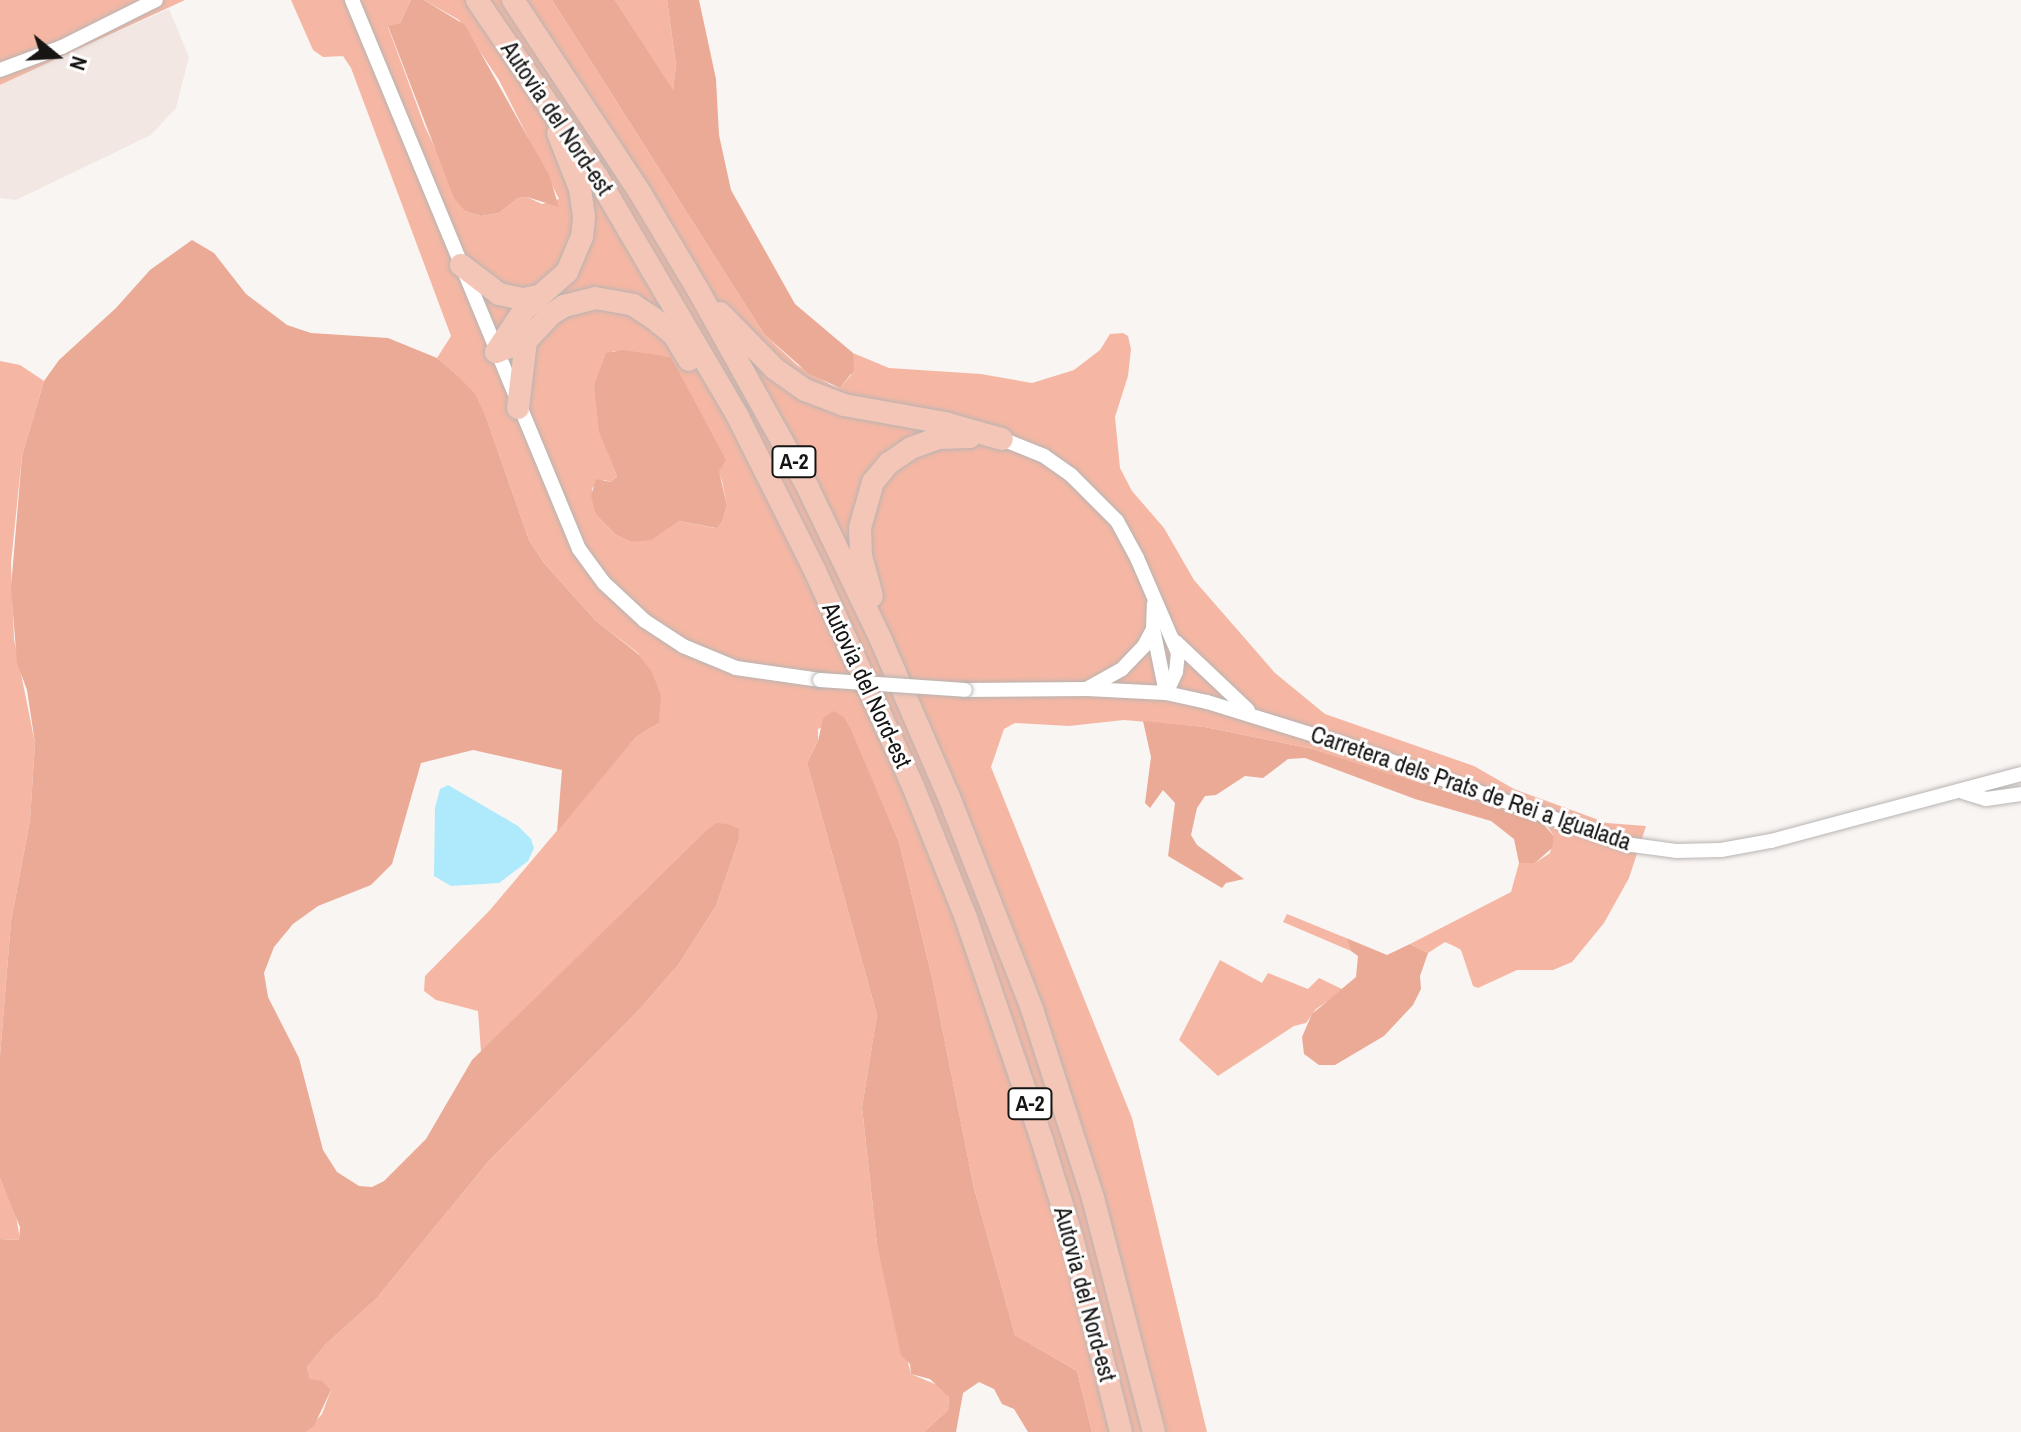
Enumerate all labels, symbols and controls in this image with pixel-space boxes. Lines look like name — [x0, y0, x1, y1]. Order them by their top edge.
north arrow — [16, 16, 96, 96]
street label: Autovia del Nord-est — [495, 36, 619, 200]
text: N — [63, 53, 95, 74]
road number: A-2 — [770, 444, 818, 480]
street label: Autovia del Nord-est — [816, 598, 918, 772]
street label: Carretera dels Prats de Rei a Igualada — [1307, 720, 1635, 856]
road number: A-2 — [1006, 1086, 1054, 1122]
street label: Autovia del Nord-est — [1048, 1204, 1122, 1384]

